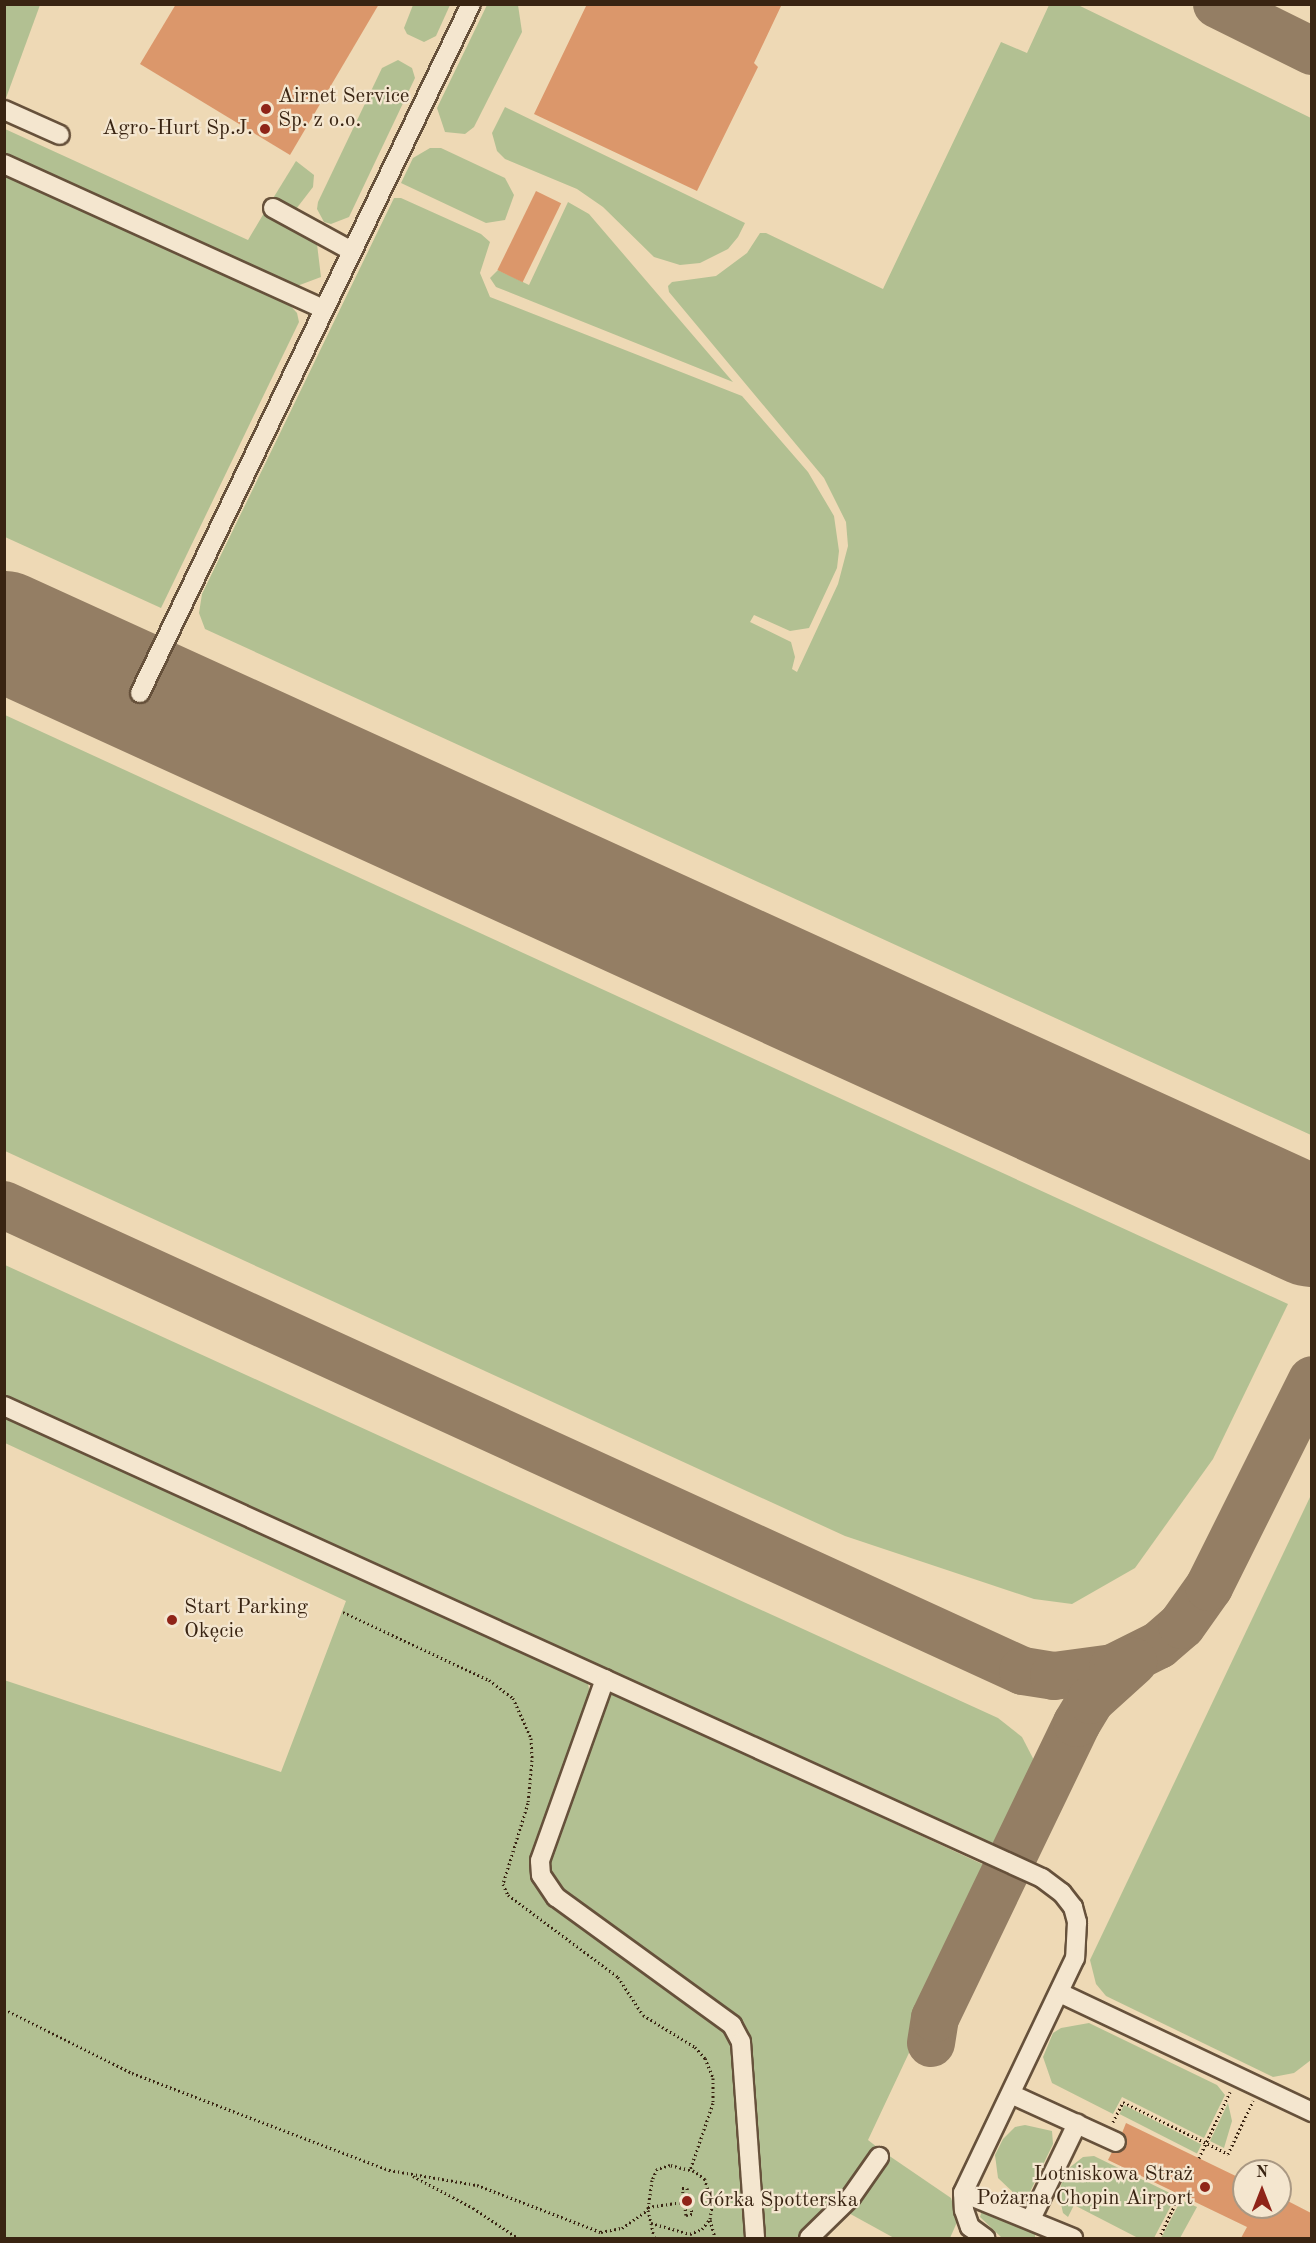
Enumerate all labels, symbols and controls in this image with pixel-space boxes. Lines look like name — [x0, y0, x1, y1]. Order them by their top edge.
place label: Airnet Service Sp. z o.o. — [278, 84, 409, 134]
marker: Airnet Service Sp. z o.o. — [259, 102, 273, 116]
place label: Agro-Hurt Sp.J. — [102, 116, 253, 142]
marker: Agro-Hurt Sp.J. — [258, 122, 272, 136]
place label: Start Parking Okęcie — [184, 1595, 308, 1645]
marker: Start Parking Okęcie — [165, 1613, 179, 1627]
north arrow — [1232, 2159, 1292, 2219]
place label: Lotniskowa Straż Pożarna Chopin Airport — [976, 2162, 1193, 2212]
text: N — [1256, 2165, 1268, 2181]
marker: Lotniskowa Straż Pożarna Chopin Airport — [1198, 2180, 1212, 2194]
place label: Górka Spotterska — [699, 2188, 858, 2214]
marker: Górka Spotterska — [680, 2194, 694, 2208]

